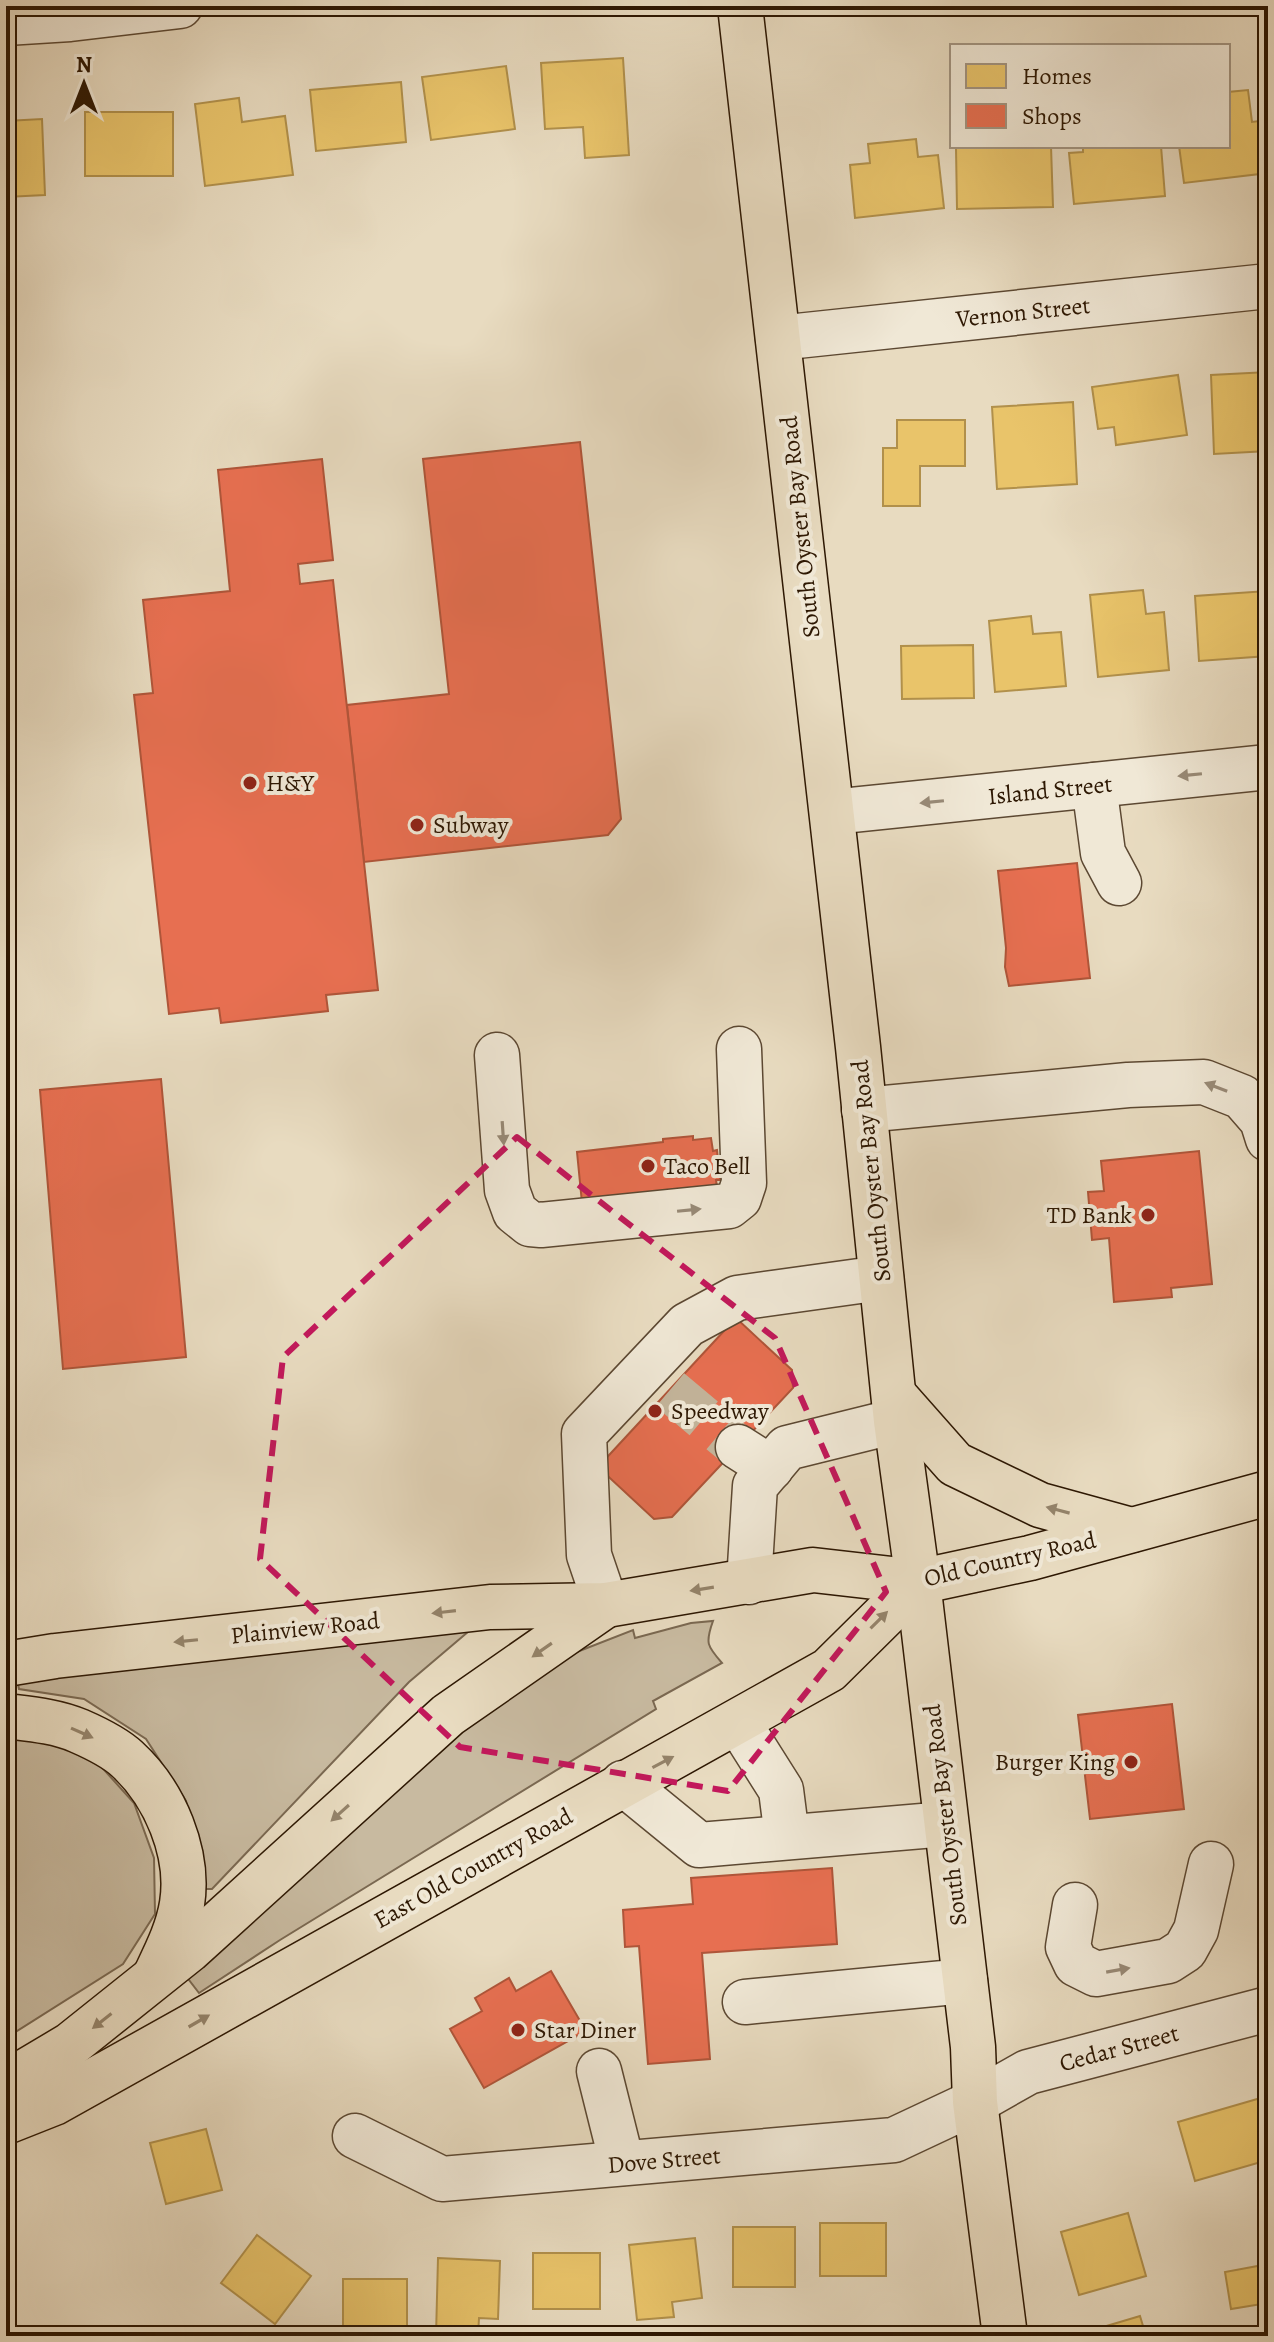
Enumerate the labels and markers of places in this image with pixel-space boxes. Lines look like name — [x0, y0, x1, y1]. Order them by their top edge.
place label: H&Y — [266, 767, 315, 799]
marker: H&Y — [241, 774, 259, 792]
place label: Subway — [433, 809, 509, 841]
marker: Subway — [408, 816, 426, 834]
place label: Taco Bell — [664, 1150, 750, 1182]
marker: Taco Bell — [639, 1157, 657, 1175]
place label: TD Bank — [1047, 1199, 1132, 1231]
marker: TD Bank — [1139, 1206, 1157, 1224]
place label: Speedway — [671, 1395, 769, 1427]
marker: Speedway — [646, 1402, 664, 1420]
place label: Burger King — [995, 1746, 1115, 1778]
marker: Burger King — [1122, 1753, 1140, 1771]
place label: Star Diner — [534, 2014, 637, 2046]
marker: Star Diner — [509, 2021, 527, 2039]

